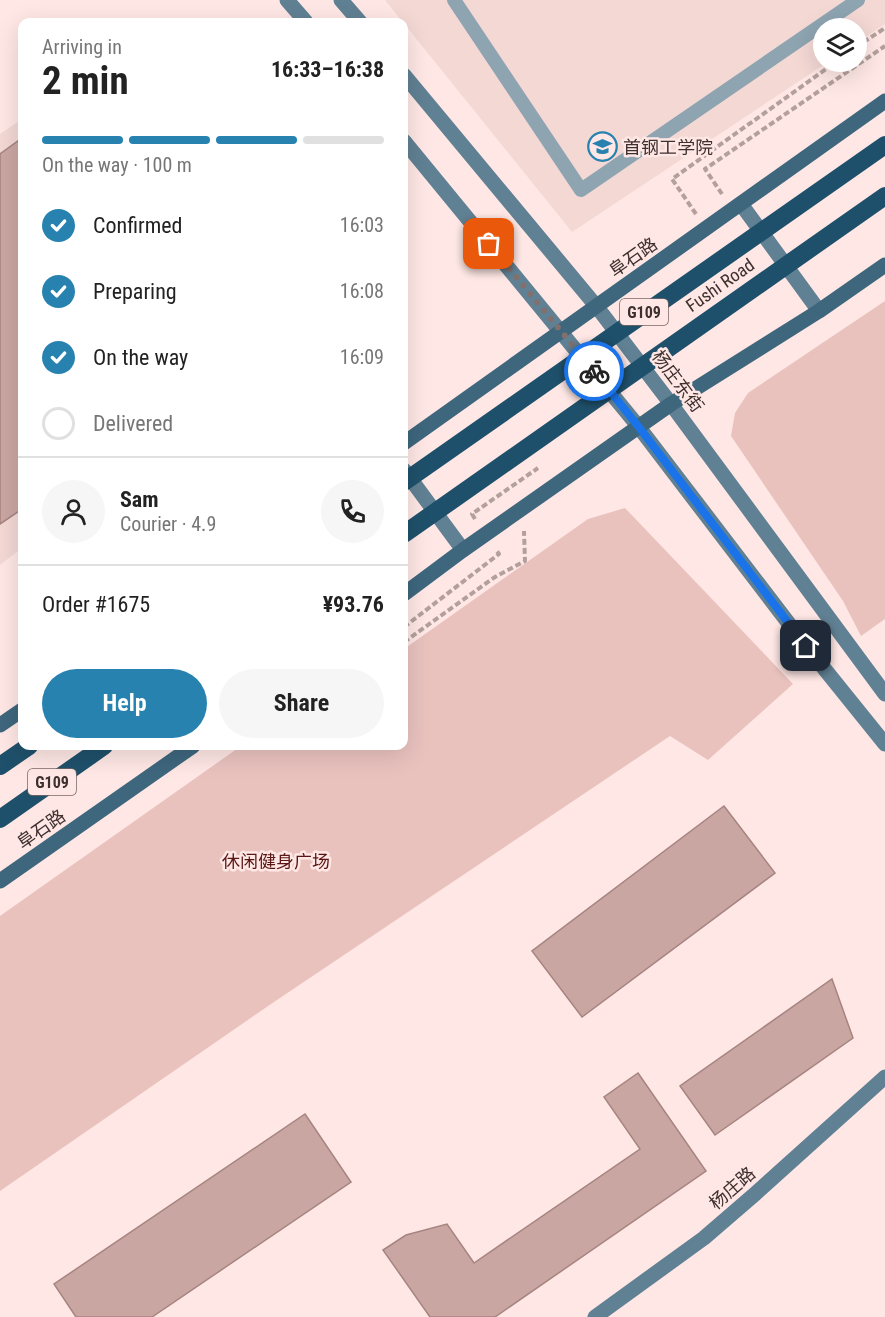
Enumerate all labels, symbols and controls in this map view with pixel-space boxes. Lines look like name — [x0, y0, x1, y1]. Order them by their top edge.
map controls — [813, 18, 867, 72]
button: layers — [813, 18, 867, 72]
text: Arriving in — [42, 35, 122, 59]
text: 16:33–16:38 — [271, 57, 384, 82]
text: 2 min — [42, 58, 129, 104]
school or university icon: 首钢工学院 — [586, 131, 618, 163]
place label: 首钢工学院 — [623, 137, 713, 158]
text: On the way · 100 m — [42, 153, 192, 177]
icon: check — [42, 209, 75, 242]
text: Confirmed — [93, 213, 182, 238]
text: 16:03 — [340, 213, 384, 237]
pin — [463, 218, 514, 269]
icon: bag — [472, 227, 505, 260]
street label: 阜石路 — [605, 233, 661, 281]
street label: Fushi Road — [682, 254, 758, 316]
icon: check — [42, 275, 75, 308]
text: Preparing — [93, 279, 177, 304]
text: 16:08 — [340, 279, 384, 303]
road number: G109 — [620, 299, 668, 325]
icon: check — [42, 341, 75, 374]
courier — [564, 341, 624, 401]
text: On the way — [93, 345, 188, 370]
text: 16:09 — [340, 345, 384, 369]
street label: 杨庄东街 — [648, 346, 708, 416]
icon: bike — [578, 355, 611, 388]
text: Delivered — [93, 411, 173, 436]
button: person — [42, 480, 105, 543]
button: phone — [321, 480, 384, 543]
text: Sam — [120, 487, 159, 512]
text: Courier · 4.9 — [120, 512, 216, 536]
text: Order #1675 — [42, 592, 150, 617]
text: ¥93.76 — [323, 592, 384, 617]
pin — [780, 620, 831, 671]
icon: home — [789, 629, 822, 662]
button: Help — [42, 669, 207, 738]
button: Share — [219, 669, 384, 738]
road number: G109 — [28, 769, 76, 795]
street label: 阜石路 — [13, 805, 69, 853]
park label: 休闲健身广场 — [222, 851, 330, 872]
street label: 杨庄路 — [705, 1162, 759, 1214]

